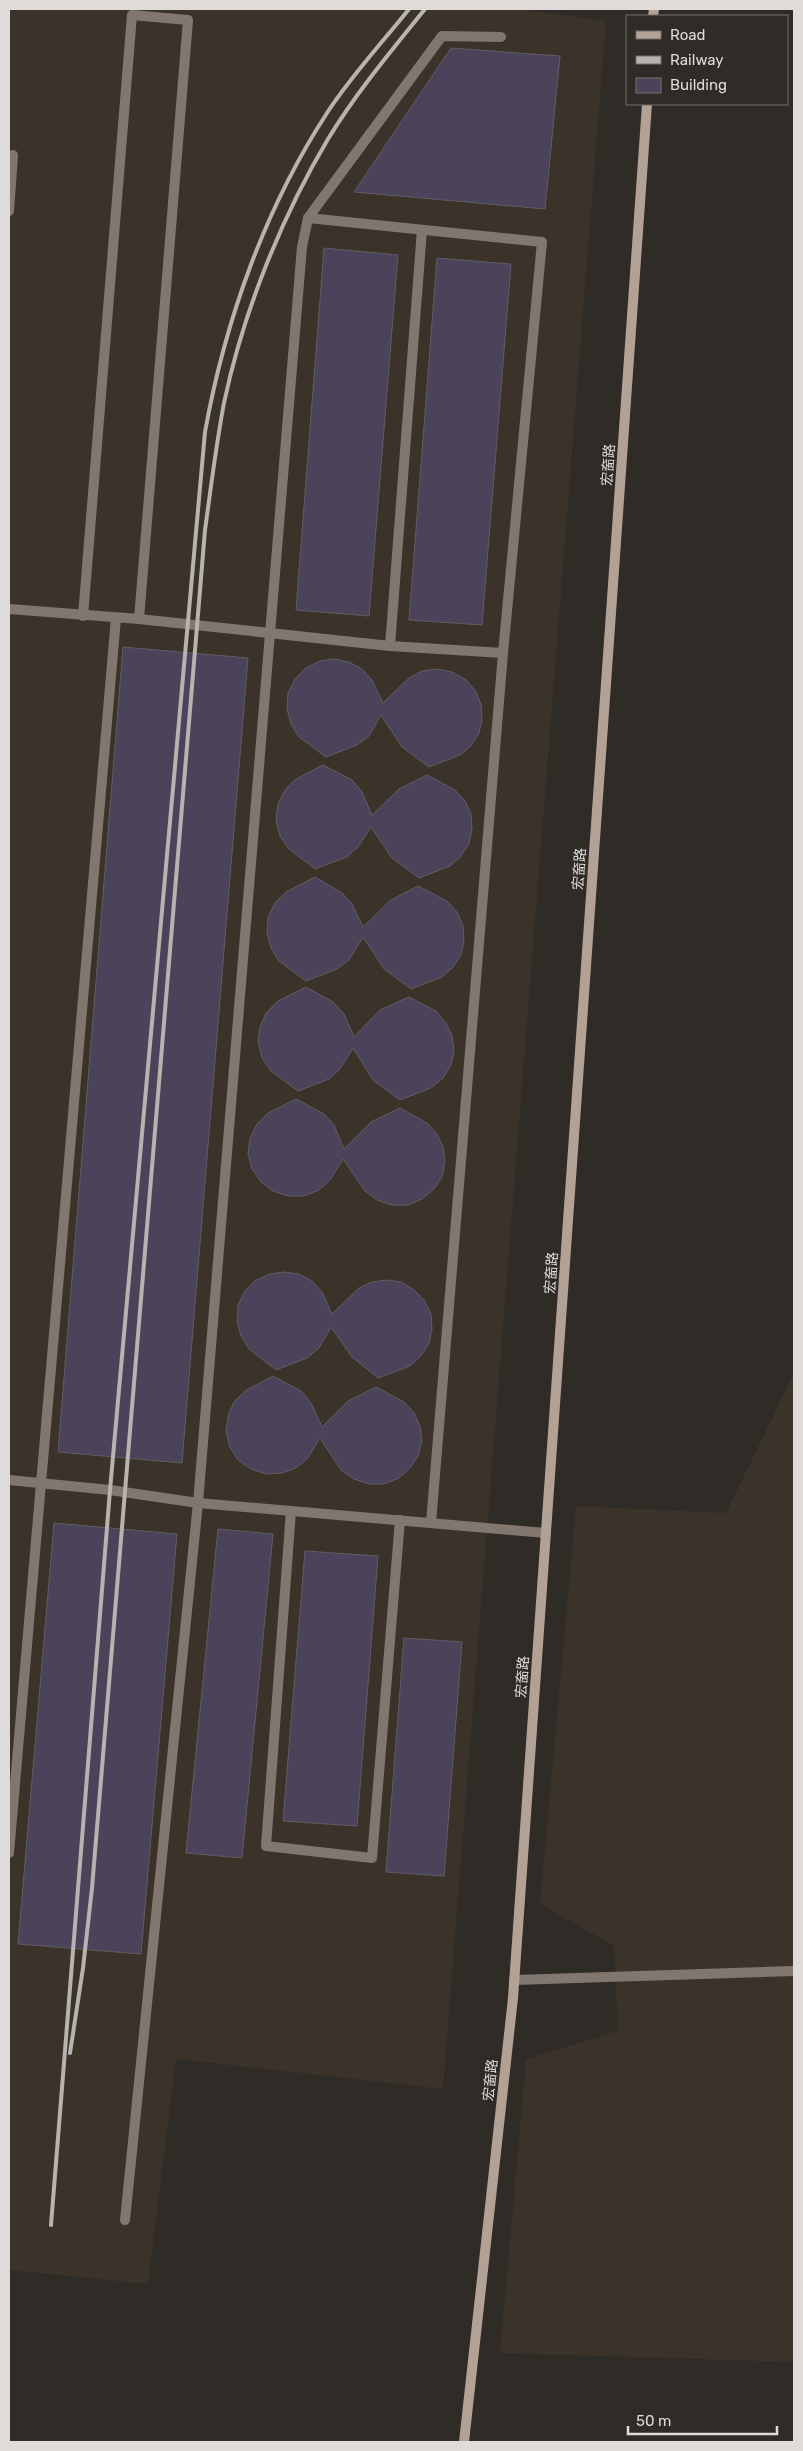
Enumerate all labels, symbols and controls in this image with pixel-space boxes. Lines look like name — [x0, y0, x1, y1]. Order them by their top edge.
legend — [626, 15, 788, 105]
text: Road — [670, 26, 706, 44]
text: Railway — [670, 51, 724, 69]
text: Building — [670, 76, 727, 94]
street label: 宏奤路 — [599, 443, 618, 487]
street label: 宏奤路 — [570, 847, 589, 891]
street label: 宏奤路 — [542, 1251, 561, 1295]
street label: 宏奤路 — [513, 1655, 532, 1699]
street label: 宏奤路 — [480, 2058, 501, 2102]
scale bar — [628, 2404, 777, 2436]
text: 50 m — [636, 2412, 671, 2430]

